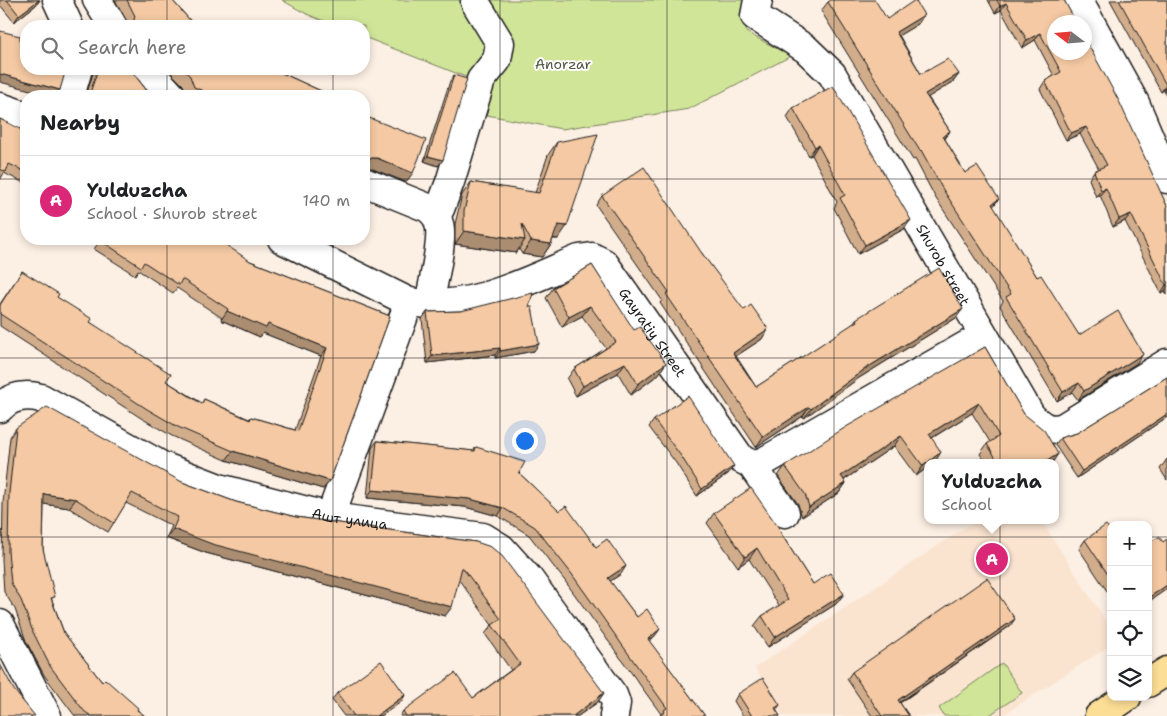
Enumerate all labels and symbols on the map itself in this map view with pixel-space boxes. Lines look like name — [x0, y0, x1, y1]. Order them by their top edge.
north arrow — [1047, 15, 1092, 60]
park label: Anorzar — [535, 55, 591, 73]
street label: Shurob street — [912, 221, 974, 309]
street label: Gayratiy Street — [615, 284, 690, 381]
your location — [512, 428, 538, 454]
street label: Ашт улица — [310, 504, 389, 533]
pin: A — [976, 540, 1008, 578]

